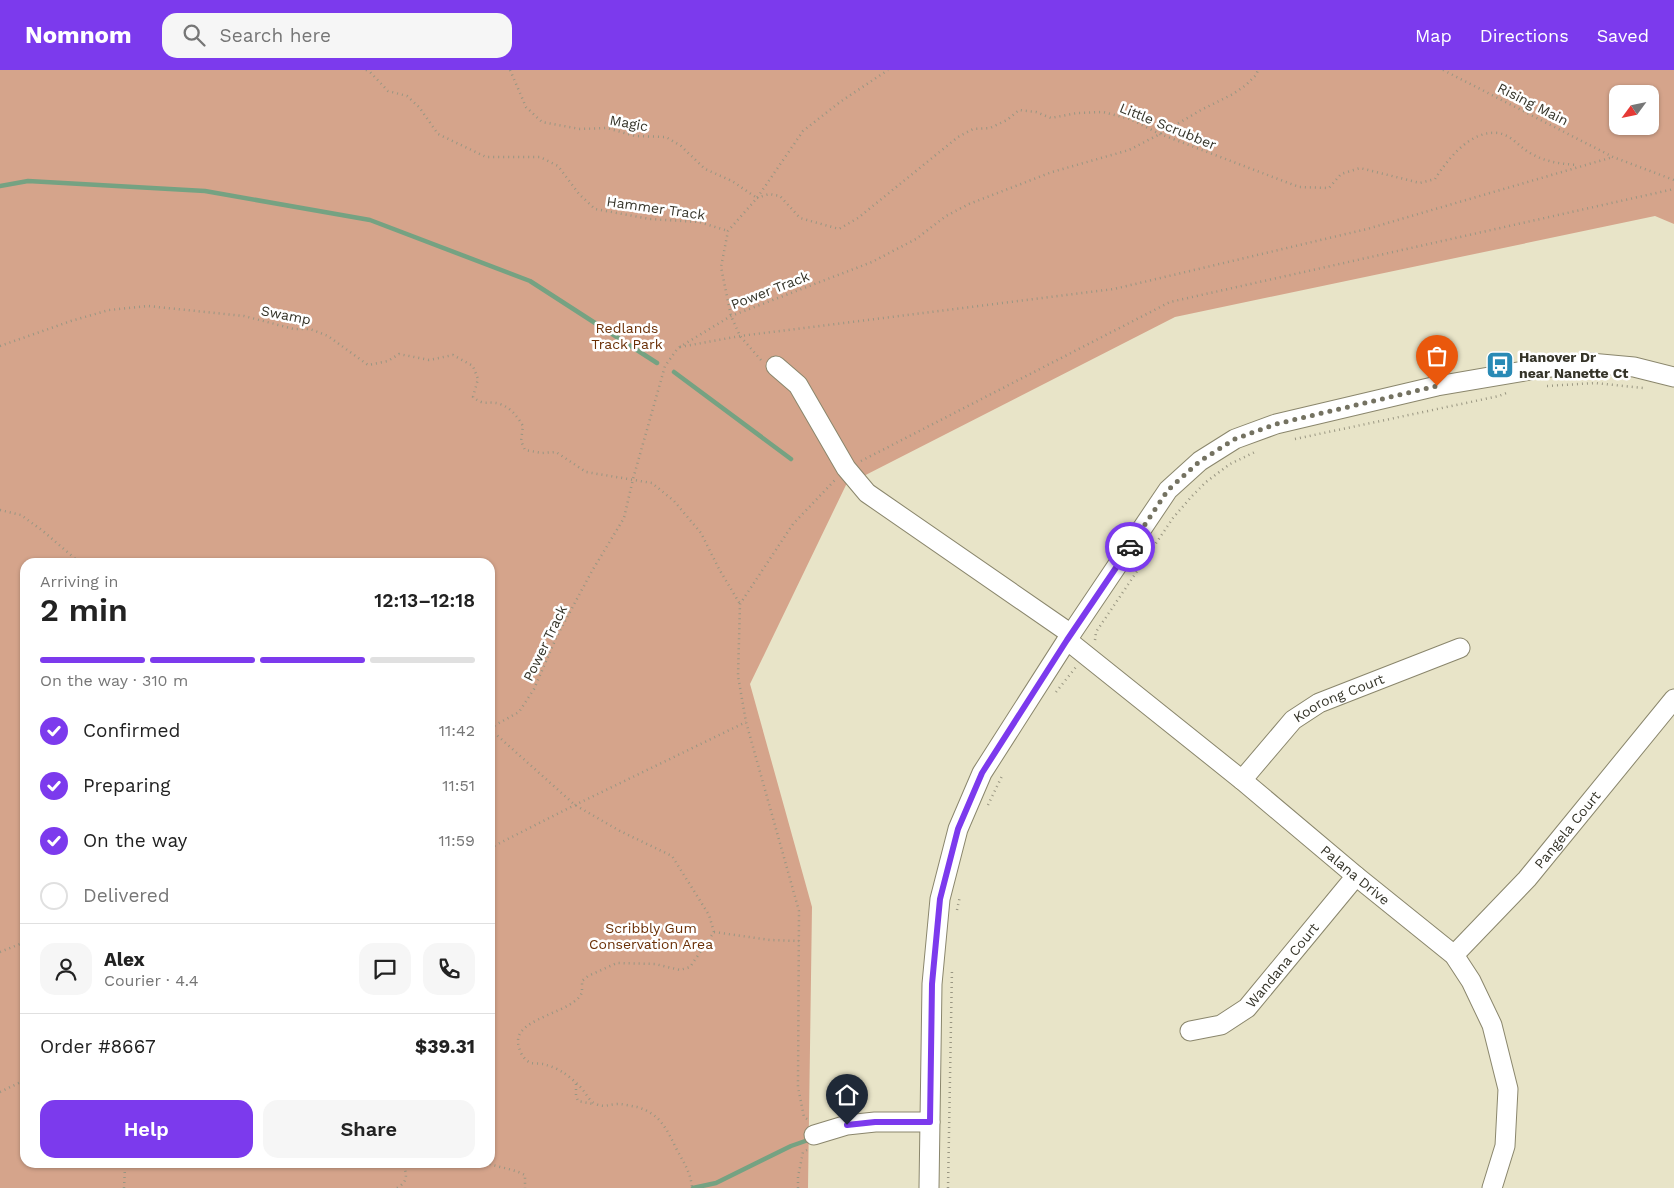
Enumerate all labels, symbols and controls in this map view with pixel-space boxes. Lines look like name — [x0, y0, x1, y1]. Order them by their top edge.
search box — [162, 13, 512, 58]
text: Nomnom — [25, 21, 132, 49]
icon: search — [180, 21, 208, 49]
text: Search here — [220, 24, 331, 47]
text: Map — [1415, 25, 1452, 46]
text: Directions — [1480, 25, 1569, 46]
text: Saved — [1597, 25, 1649, 46]
street label: Rising Main — [1495, 79, 1571, 129]
north arrow — [1609, 85, 1659, 135]
map controls — [1609, 85, 1659, 135]
street label: Little Scrubber — [1117, 99, 1219, 153]
street label: Magic — [608, 112, 650, 134]
street label: Hammer Track — [606, 193, 706, 223]
street label: Power Track — [729, 268, 811, 312]
street label: Swamp — [260, 302, 312, 328]
park label: Redlands Track Park — [591, 320, 663, 352]
pin — [1416, 335, 1458, 386]
icon: bag — [1423, 342, 1451, 370]
place label: Hanover Dr near Nanette Ct — [1519, 349, 1628, 381]
bus stop icon: Hanover Dr near Nanette Ct — [1485, 350, 1515, 380]
courier — [1105, 522, 1155, 572]
icon: car — [1116, 533, 1144, 561]
text: Arriving in — [40, 572, 118, 591]
text: 12:13–12:18 — [374, 589, 475, 612]
text: 2 min — [40, 591, 128, 629]
street label: Power Track — [520, 602, 570, 684]
street label: Koorong Court — [1290, 670, 1387, 725]
text: On the way · 310 m — [40, 671, 188, 690]
icon: check — [40, 717, 68, 745]
text: Confirmed — [83, 719, 180, 742]
text: 11:42 — [439, 721, 475, 740]
icon: check — [40, 772, 68, 800]
text: Preparing — [83, 774, 170, 797]
text: 11:51 — [442, 776, 475, 795]
street label: Pangela Court — [1531, 788, 1604, 872]
icon: check — [40, 827, 68, 855]
text: On the way — [83, 829, 187, 852]
text: 11:59 — [439, 831, 475, 850]
street label: Palana Drive — [1318, 842, 1393, 908]
text: Delivered — [83, 884, 170, 907]
park label: Scribbly Gum Conservation Area — [589, 920, 713, 952]
street label: Wandana Court — [1243, 920, 1322, 1011]
button: person — [40, 943, 92, 995]
button: chat — [359, 943, 411, 995]
button: phone — [423, 943, 475, 995]
text: Alex — [104, 948, 145, 971]
text: Courier · 4.4 — [104, 971, 199, 990]
text: Order #8667 — [40, 1035, 156, 1058]
text: $39.31 — [415, 1035, 475, 1058]
pin — [826, 1074, 868, 1125]
icon: home — [833, 1081, 861, 1109]
button: Help — [40, 1100, 253, 1158]
button: Share — [263, 1100, 475, 1158]

